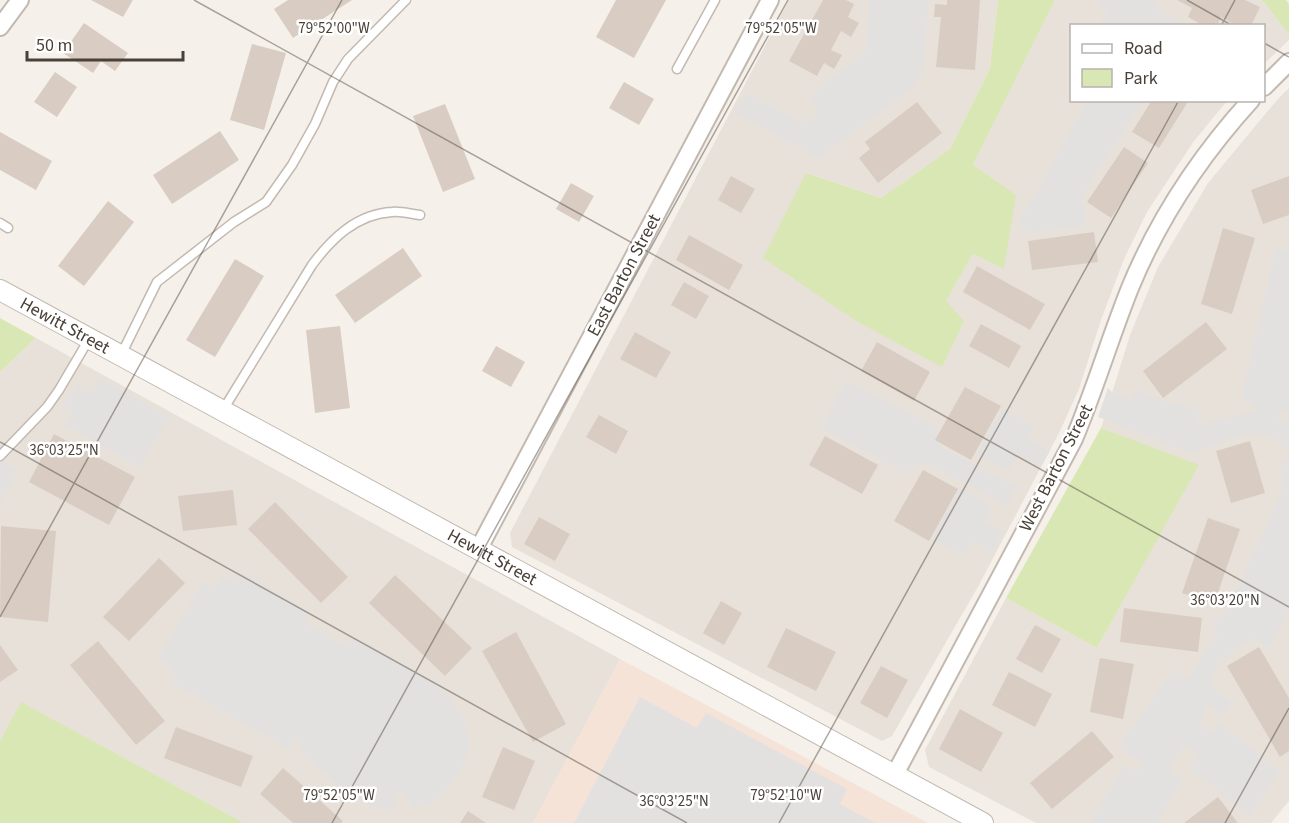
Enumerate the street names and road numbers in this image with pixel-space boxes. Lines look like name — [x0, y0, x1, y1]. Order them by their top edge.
street label: East Barton Street — [581, 209, 667, 341]
street label: Hewitt Street — [16, 291, 114, 360]
street label: West Barton Street — [1013, 400, 1099, 536]
street label: Hewitt Street — [443, 522, 542, 591]

